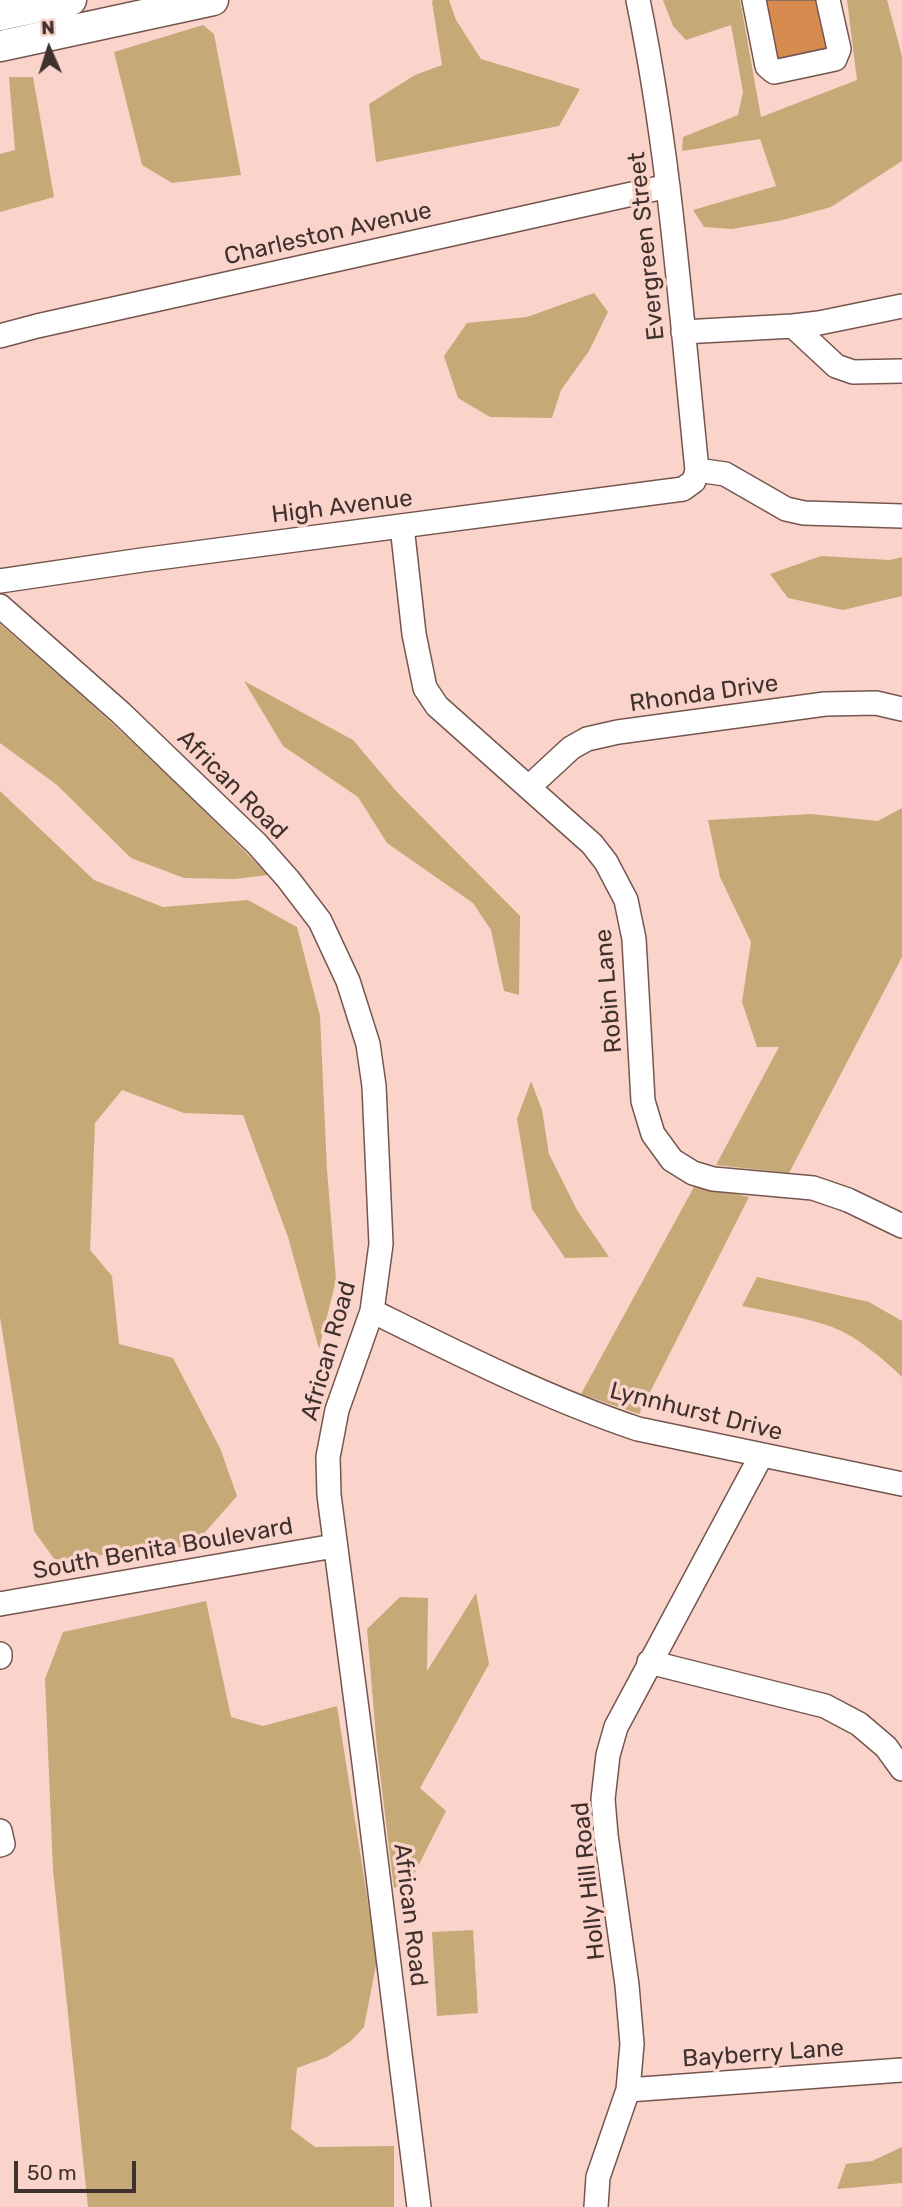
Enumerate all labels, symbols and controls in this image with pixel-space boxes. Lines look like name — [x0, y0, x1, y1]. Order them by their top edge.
north arrow — [14, 14, 84, 84]
text: N — [40, 16, 55, 39]
street label: Evergreen Street — [623, 150, 671, 342]
street label: Charleston Avenue — [221, 196, 435, 272]
street label: High Avenue — [270, 484, 414, 530]
street label: Rhonda Drive — [628, 669, 780, 719]
street label: African Road — [171, 724, 293, 846]
street label: Robin Lane — [589, 928, 629, 1054]
street label: African Road — [295, 1278, 363, 1424]
street label: Lynnhurst Drive — [607, 1377, 785, 1447]
street label: South Benita Boulevard — [31, 1512, 295, 1586]
street label: Holly Hill Road — [566, 1800, 612, 1962]
street label: African Road — [387, 1842, 433, 1988]
street label: Bayberry Lane — [681, 2034, 845, 2074]
scale bar — [18, 2148, 140, 2192]
text: 50 m — [27, 2160, 77, 2185]

